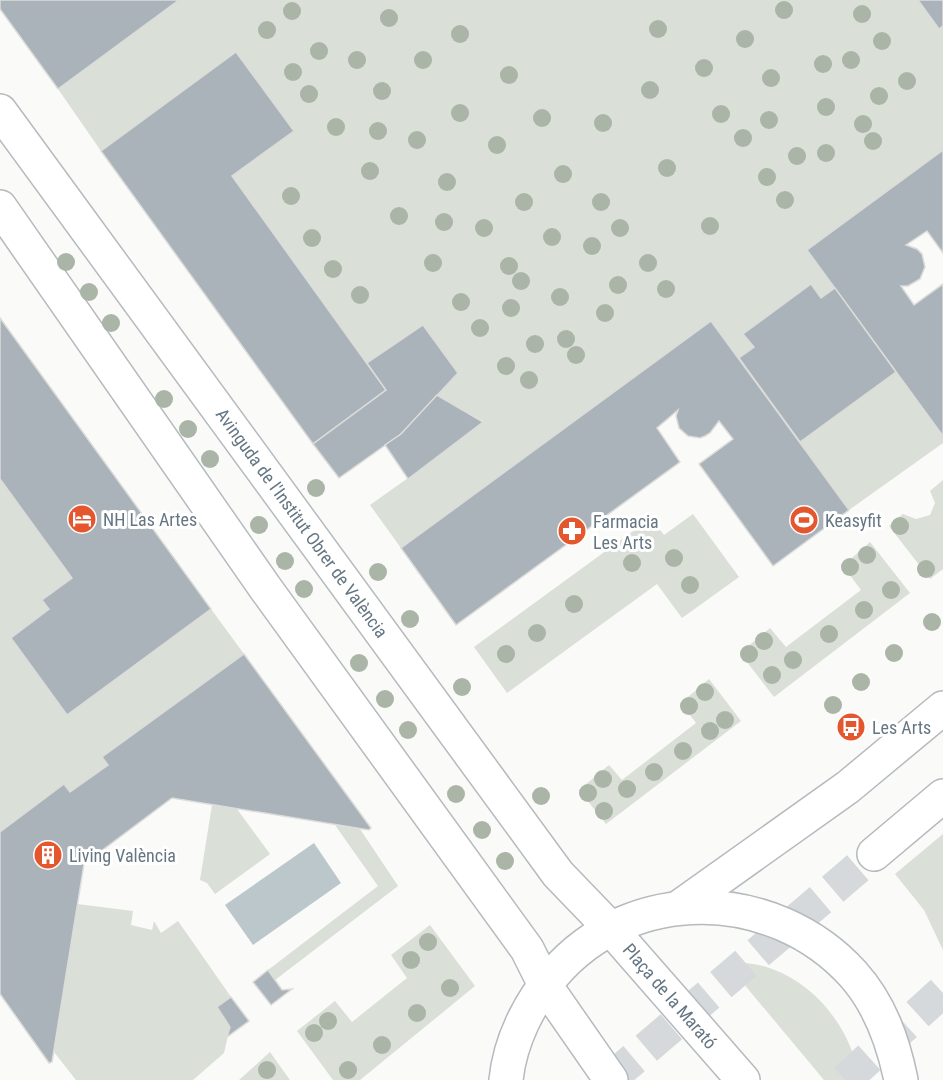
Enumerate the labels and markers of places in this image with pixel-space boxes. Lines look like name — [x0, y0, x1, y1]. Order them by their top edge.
hotel icon: NH Las Artes — [66, 503, 98, 535]
sports icon: Keasyfit — [788, 504, 820, 536]
place label: NH Las Artes — [103, 509, 197, 530]
place label: Keasyfit — [825, 510, 882, 531]
place label: Farmacia Les Arts — [593, 511, 659, 553]
pharmacy icon: Farmacia Les Arts — [556, 515, 588, 547]
bus stop icon: Les Arts — [835, 711, 867, 743]
place label: Les Arts — [872, 717, 931, 738]
building icon: Living València — [32, 839, 64, 871]
place label: Living València — [69, 845, 176, 866]

